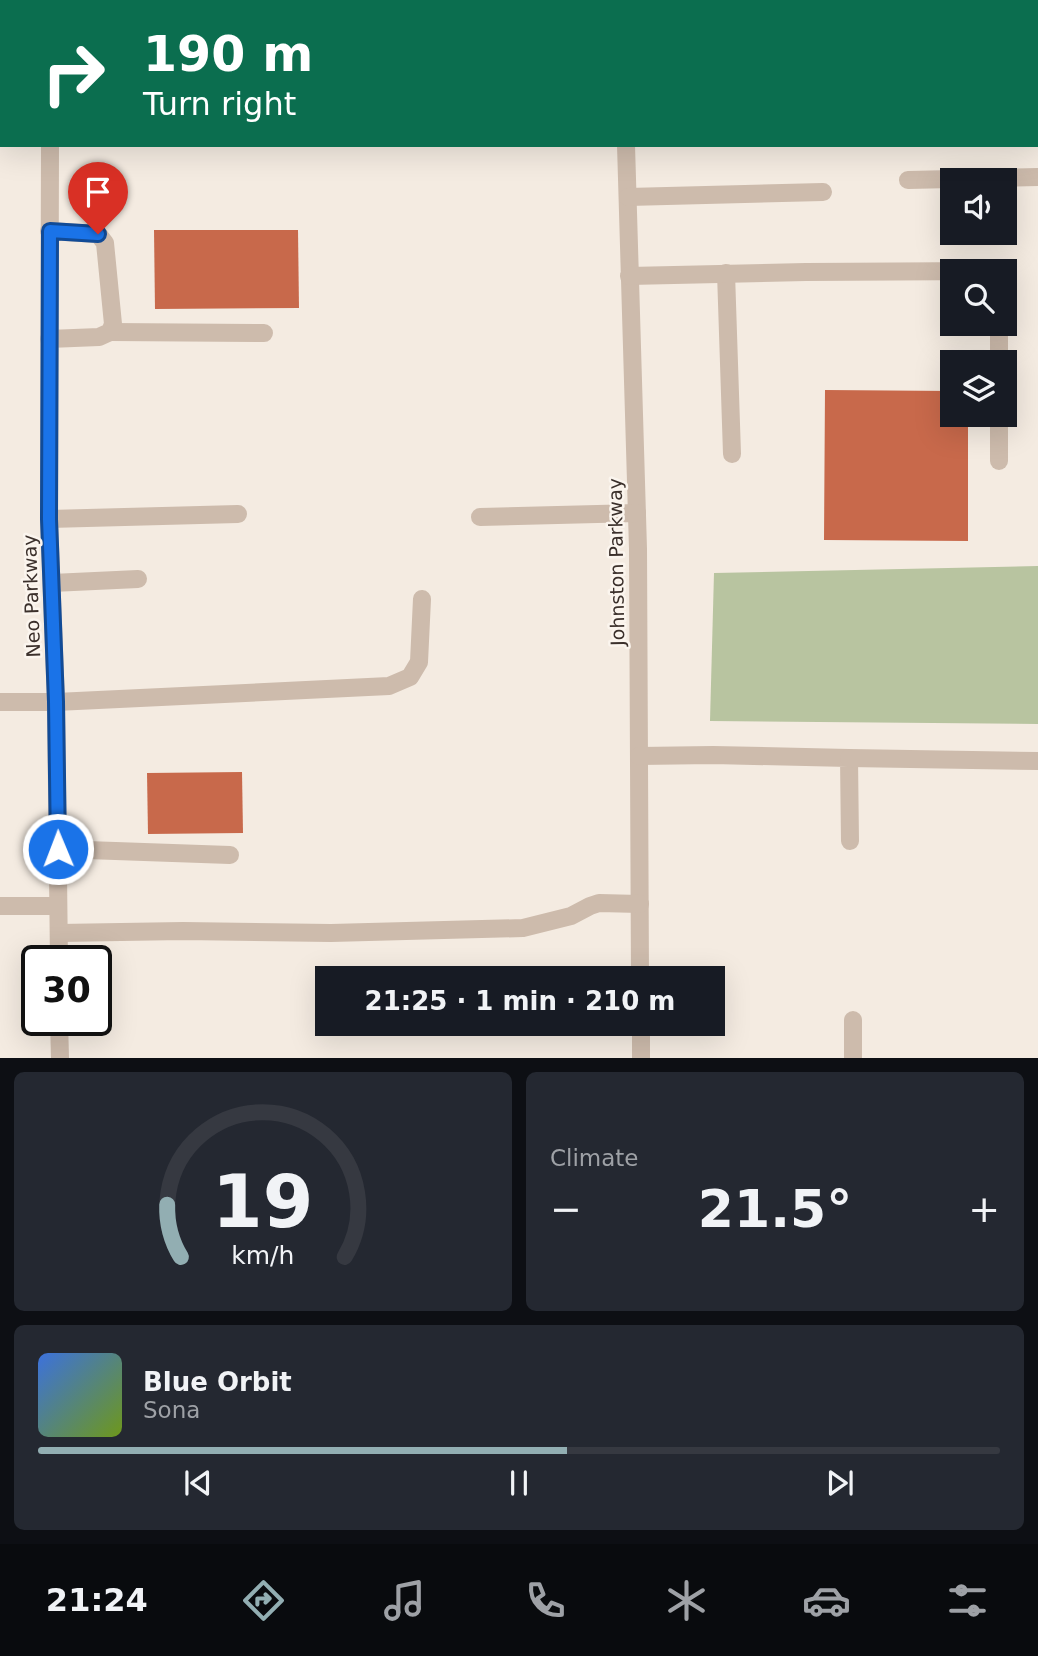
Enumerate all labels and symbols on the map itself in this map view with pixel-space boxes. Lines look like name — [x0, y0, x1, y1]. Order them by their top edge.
pin — [68, 162, 128, 234]
street label: Johnston Parkway — [604, 478, 628, 647]
street label: Neo Parkway — [18, 534, 44, 658]
position arrow — [21, 812, 95, 886]
speed limit sign: 30 — [21, 945, 112, 1036]

